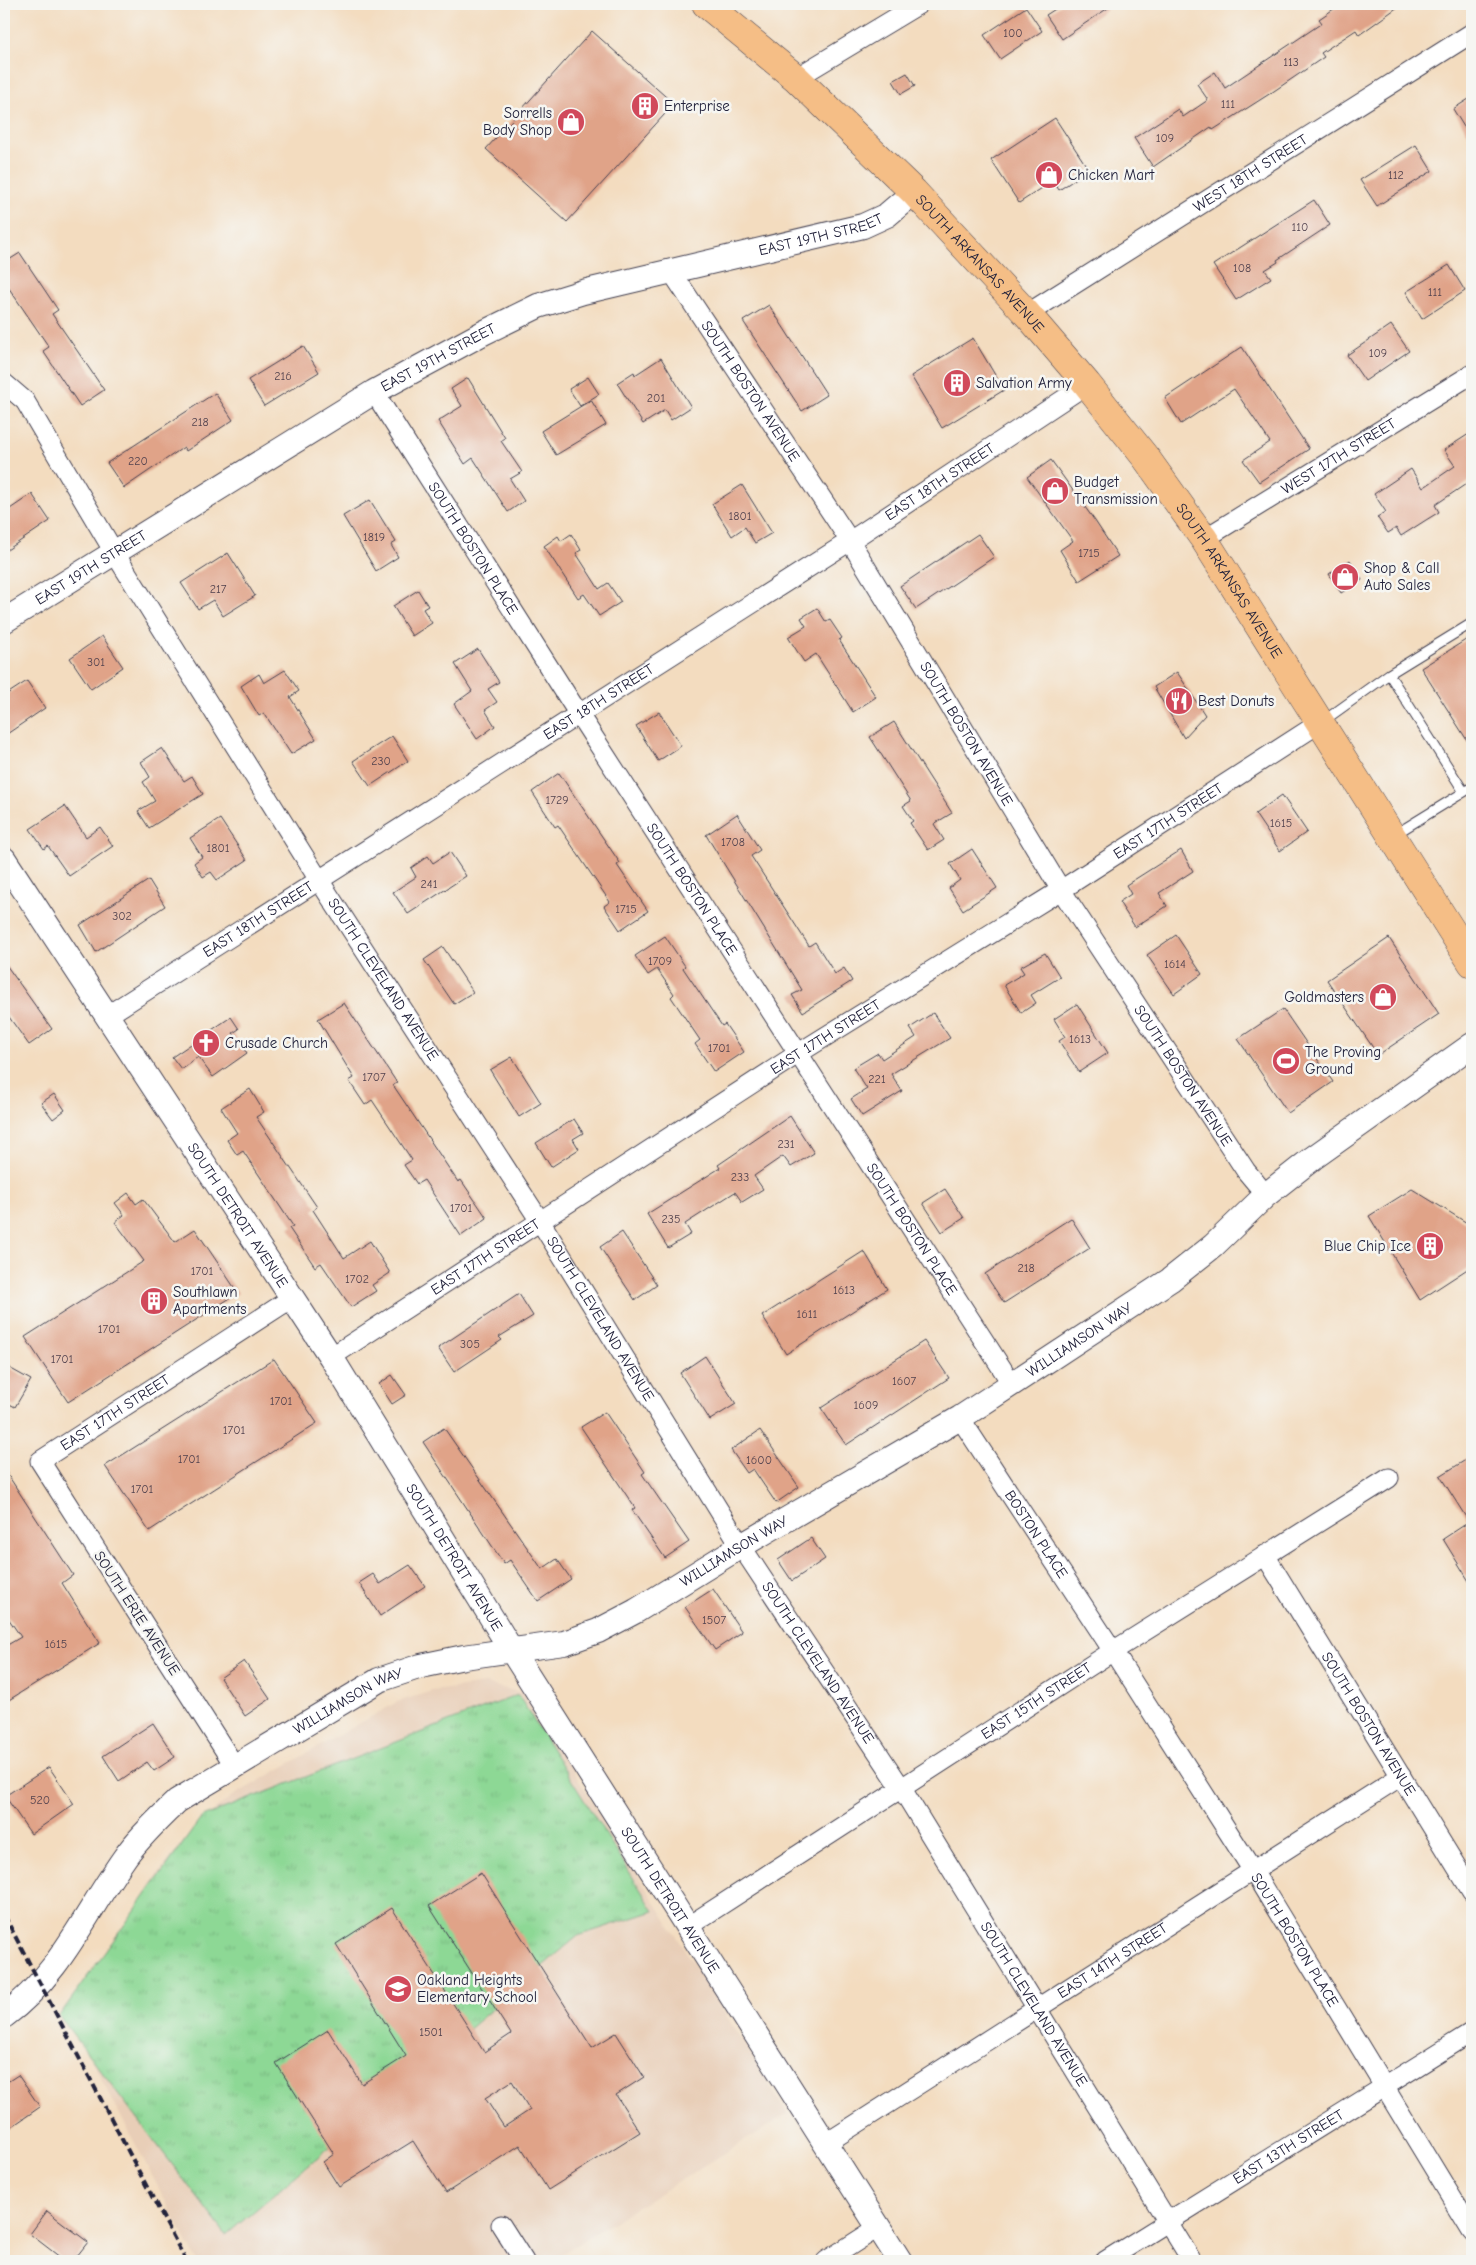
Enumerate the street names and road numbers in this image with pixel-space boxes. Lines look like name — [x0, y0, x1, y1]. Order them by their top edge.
street label: WEST 18TH STREET — [1190, 130, 1311, 216]
street label: SOUTH ARKANSAS AVENUE — [912, 191, 1048, 336]
street label: EAST 19TH STREET — [757, 209, 886, 259]
street label: SOUTH BOSTON AVENUE — [697, 317, 804, 465]
street label: EAST 19TH STREET — [378, 319, 499, 396]
street label: WEST 17TH STREET — [1278, 414, 1399, 498]
street label: EAST 18TH STREET — [882, 439, 998, 524]
street label: SOUTH BOSTON PLACE — [424, 478, 522, 618]
street label: SOUTH ARKANSAS AVENUE — [1172, 500, 1286, 662]
street label: EAST 19TH STREET — [32, 526, 150, 609]
street label: SOUTH BOSTON AVENUE — [916, 658, 1017, 809]
street label: EAST 18TH STREET — [540, 660, 657, 744]
street label: EAST 17TH STREET — [1110, 779, 1226, 863]
street label: SOUTH BOSTON PLACE — [643, 820, 741, 958]
street label: EAST 18TH STREET — [200, 877, 317, 961]
street label: SOUTH CLEVELAND AVENUE — [324, 895, 443, 1064]
street label: EAST 17TH STREET — [767, 995, 884, 1078]
street label: SOUTH BOSTON AVENUE — [1130, 1002, 1236, 1150]
street label: SOUTH DETROIT AVENUE — [184, 1139, 292, 1291]
street label: SOUTH BOSTON PLACE — [863, 1160, 961, 1299]
street label: EAST 17TH STREET — [427, 1215, 543, 1299]
street label: SOUTH CLEVELAND AVENUE — [543, 1233, 658, 1404]
street label: WILLIAMSON WAY — [1023, 1298, 1136, 1381]
street label: EAST 17TH STREET — [57, 1370, 173, 1454]
street label: SOUTH DETROIT AVENUE — [402, 1480, 506, 1634]
street label: BOSTON PLACE — [1001, 1487, 1072, 1582]
street label: WILLIAMSON WAY — [677, 1512, 791, 1591]
street label: SOUTH ERIE AVENUE — [90, 1548, 184, 1678]
street label: SOUTH CLEVELAND AVENUE — [758, 1578, 878, 1747]
street label: SOUTH BOSTON AVENUE — [1318, 1649, 1420, 1799]
street label: EAST 15TH STREET — [978, 1658, 1095, 1743]
street label: WILLIAMSON WAY — [290, 1664, 405, 1738]
street label: SOUTH DETROIT AVENUE — [617, 1823, 723, 1976]
street label: SOUTH BOSTON PLACE — [1247, 1869, 1342, 2010]
street label: SOUTH CLEVELAND AVENUE — [977, 1918, 1091, 2090]
street label: EAST 14TH STREET — [1054, 1919, 1171, 2002]
street label: EAST 13TH STREET — [1230, 2105, 1347, 2188]

